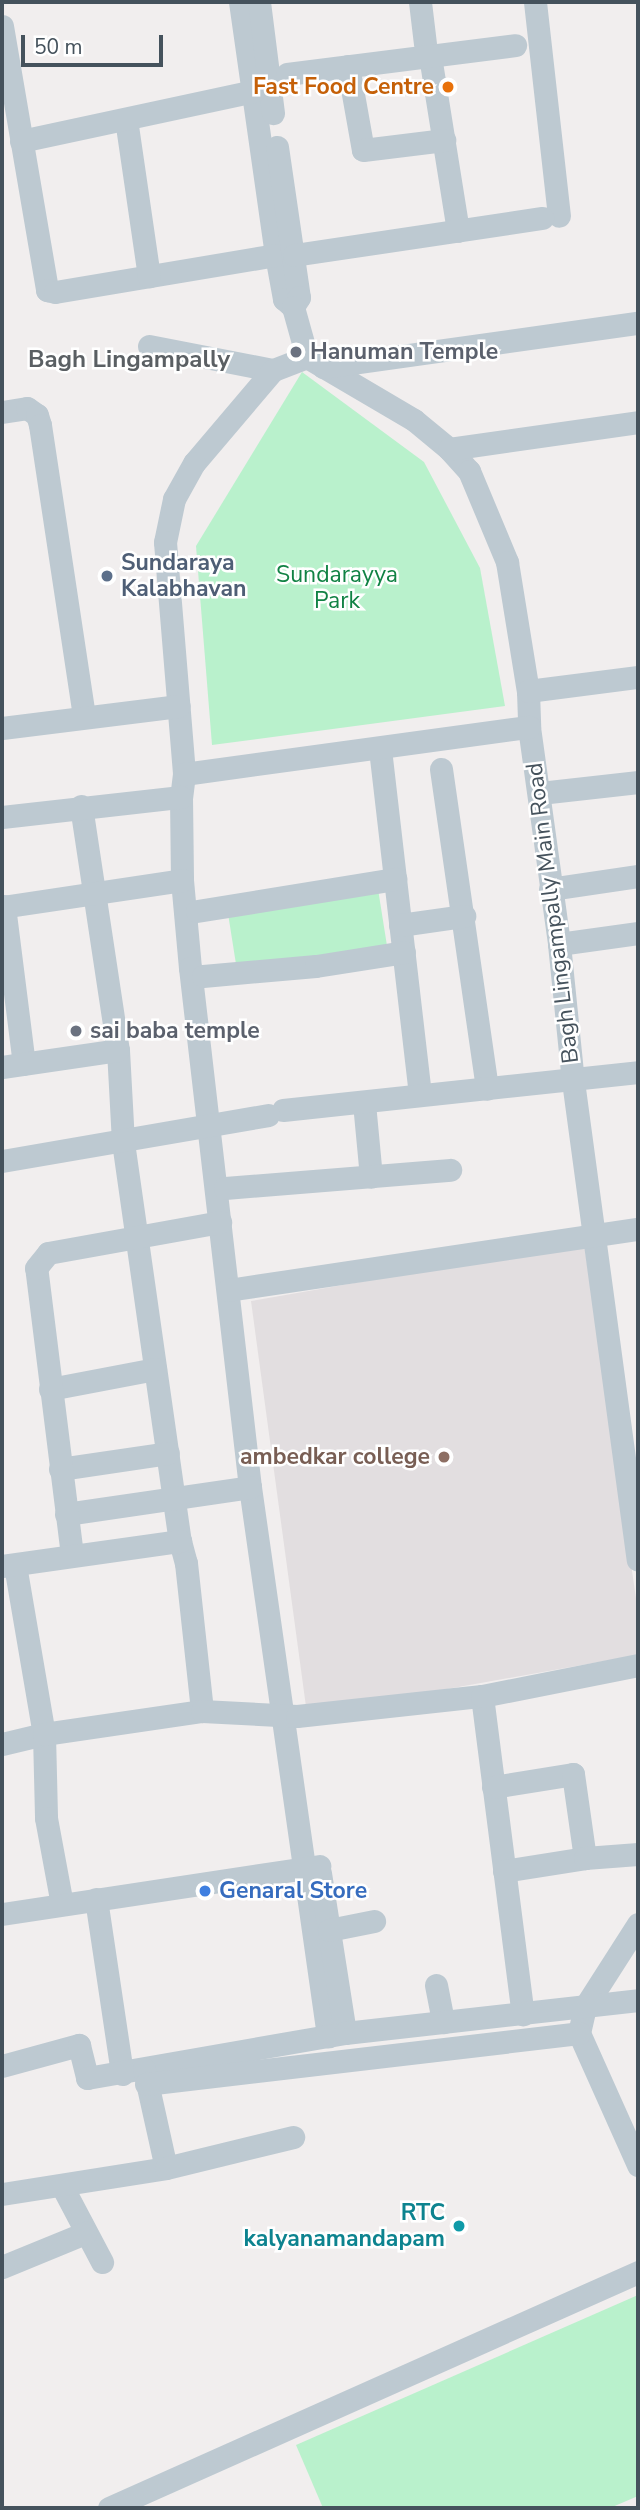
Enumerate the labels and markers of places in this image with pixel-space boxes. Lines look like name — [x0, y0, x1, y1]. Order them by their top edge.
place label: Fast Food Centre — [253, 73, 434, 101]
marker: Fast Food Centre — [440, 79, 456, 95]
place label: Hanuman Temple — [310, 338, 498, 366]
marker: Hanuman Temple — [288, 344, 304, 360]
place label: Sundaraya Kalabhavan — [121, 549, 246, 603]
marker: Sundaraya Kalabhavan — [99, 568, 115, 584]
place label: sai baba temple — [90, 1017, 260, 1045]
marker: sai baba temple — [68, 1023, 84, 1039]
place label: ambedkar college — [240, 1443, 430, 1471]
marker: ambedkar college — [436, 1449, 452, 1465]
place label: Genaral Store — [219, 1877, 367, 1905]
marker: Genaral Store — [197, 1883, 213, 1899]
place label: RTC kalyanamandapam — [244, 2199, 445, 2253]
marker: RTC kalyanamandapam — [451, 2218, 467, 2234]

